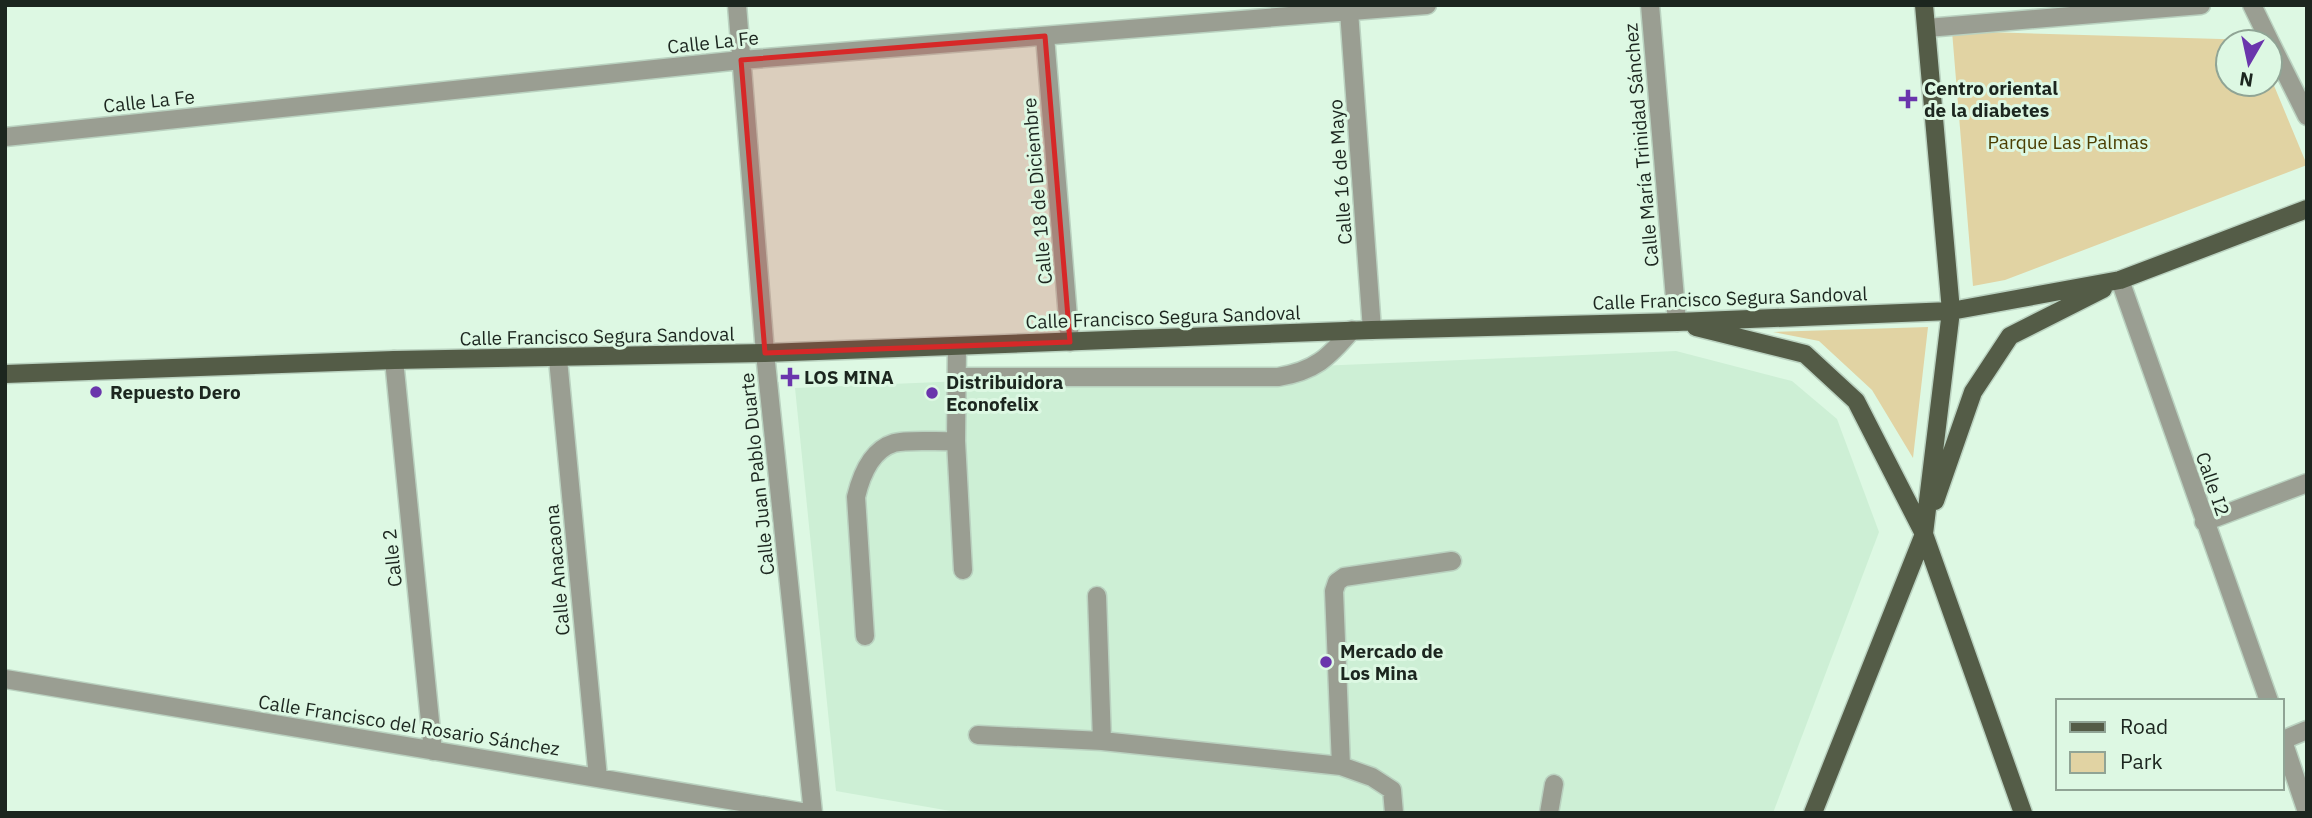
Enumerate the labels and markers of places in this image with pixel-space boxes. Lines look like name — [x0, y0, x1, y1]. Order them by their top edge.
place label: Centro oriental de la diabetes — [1924, 76, 2058, 122]
marker: Centro oriental de la diabetes — [1898, 89, 1918, 109]
place label: LOS MINA — [804, 365, 894, 389]
marker: LOS MINA — [782, 369, 798, 385]
place label: Distribuidora Econofelix — [946, 370, 1063, 416]
place label: Repuesto Dero — [110, 380, 241, 404]
marker: Repuesto Dero — [88, 384, 104, 400]
marker: Distribuidora Econofelix — [924, 385, 940, 401]
place label: Mercado de Los Mina — [1340, 639, 1443, 685]
marker: Mercado de Los Mina — [1318, 654, 1334, 670]

